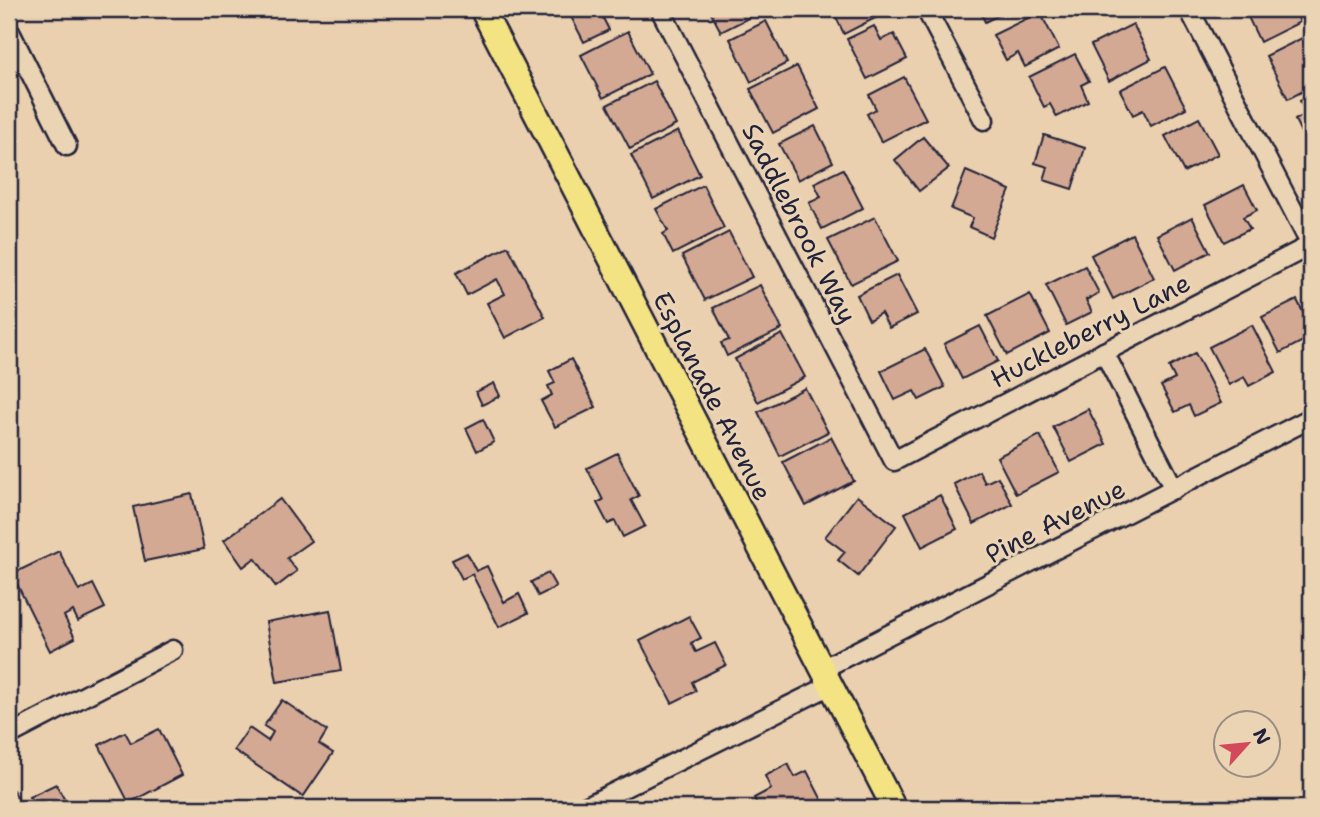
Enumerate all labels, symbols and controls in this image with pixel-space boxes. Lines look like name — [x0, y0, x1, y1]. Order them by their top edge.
street label: Saddlebrook Way — [734, 117, 866, 329]
street label: Huckleberry Lane — [984, 264, 1196, 396]
street label: Esplanade Avenue — [645, 286, 781, 506]
street label: Pine Avenue — [979, 471, 1131, 571]
north arrow — [1212, 708, 1282, 778]
text: N — [1247, 724, 1276, 749]

